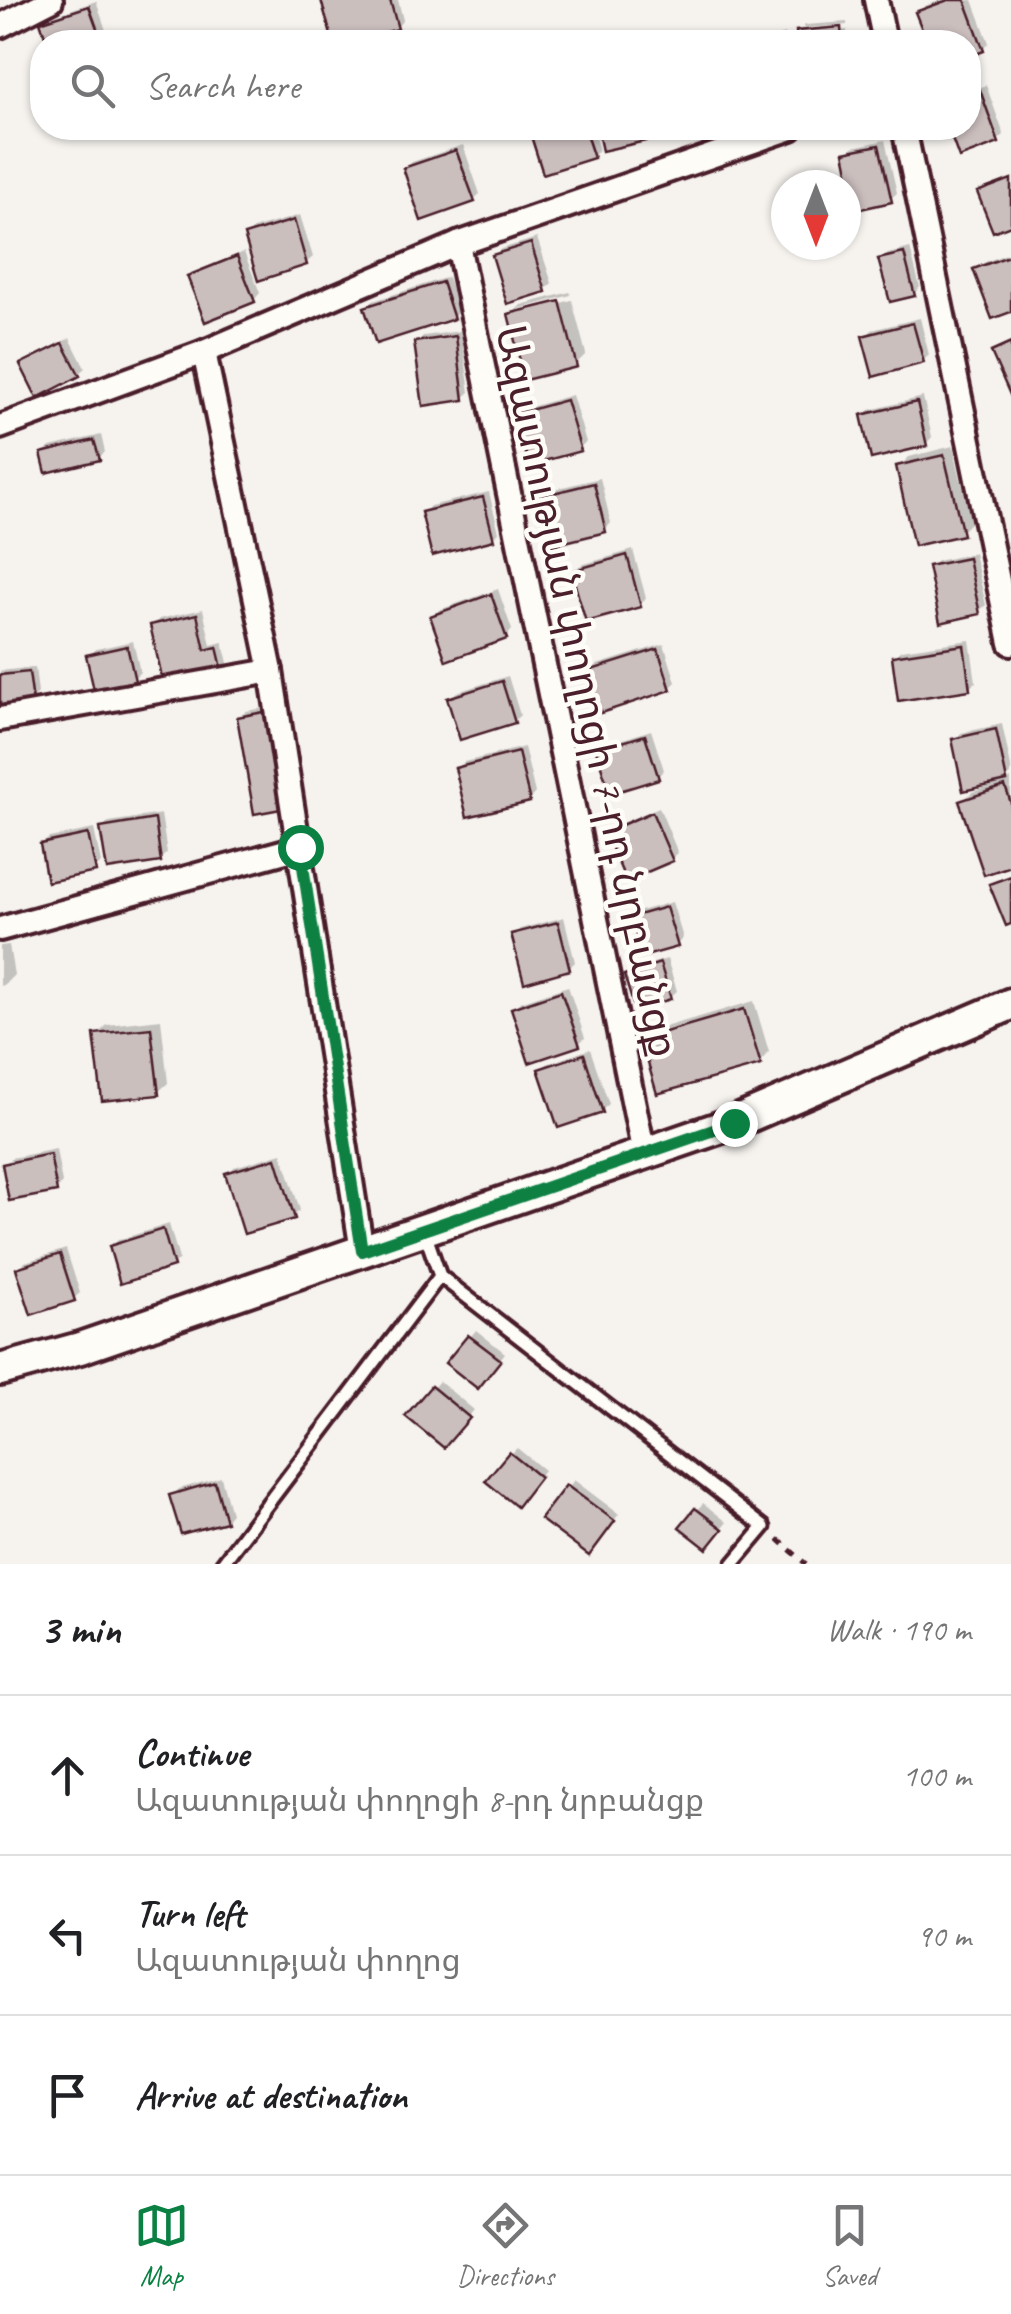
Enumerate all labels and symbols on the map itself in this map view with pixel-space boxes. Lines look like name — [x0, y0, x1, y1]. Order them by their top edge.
north arrow — [771, 170, 861, 260]
street label: Ազատության փողոցի 7-րդ նրբանցք — [483, 321, 690, 1062]
route start — [278, 825, 324, 871]
route end — [712, 1101, 758, 1147]

